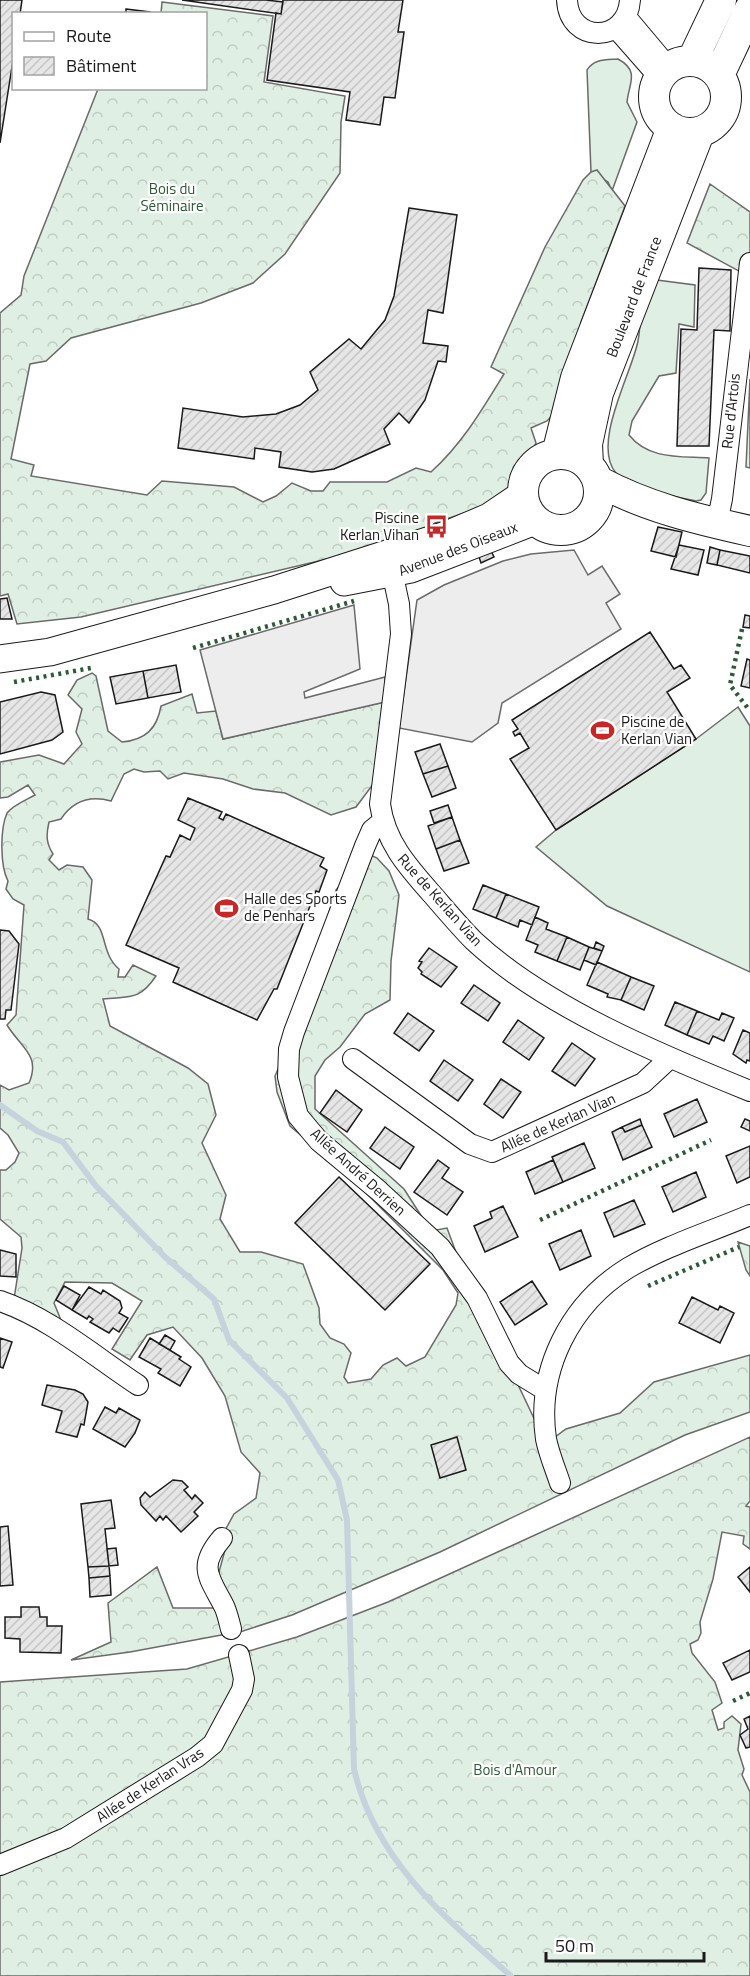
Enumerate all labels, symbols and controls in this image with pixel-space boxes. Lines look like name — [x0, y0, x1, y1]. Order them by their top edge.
legend — [12, 12, 207, 90]
text: Route — [66, 22, 111, 49]
text: Bâtiment — [66, 52, 137, 79]
park label: Bois du Séminaire — [140, 177, 204, 217]
street label: Boulevard de France — [600, 233, 667, 361]
street label: Rue d'Artois — [715, 372, 746, 450]
place label: Piscine Kerlan Vihan — [340, 506, 419, 546]
bus stop icon: Piscine Kerlan Vihan — [424, 514, 450, 540]
street label: Avenue des Oiseaux — [395, 515, 521, 582]
place label: Piscine de Kerlan Vian — [621, 710, 692, 750]
sports icon: Piscine de Kerlan Vian — [590, 718, 616, 744]
street label: Rue de Kerlan Vian — [392, 848, 488, 951]
place label: Halle des Sports de Penhars — [244, 887, 347, 927]
sports icon: Halle des Sports de Penhars — [213, 895, 239, 921]
street label: Allée de Kerlan Vian — [496, 1087, 619, 1158]
street label: Allée André Derrien — [305, 1122, 411, 1221]
street label: Allée de Kerlan Vras — [91, 1741, 208, 1828]
park label: Bois d'Amour — [473, 1758, 557, 1781]
scale bar — [546, 1925, 704, 1963]
text: 50 m — [555, 1932, 594, 1959]

